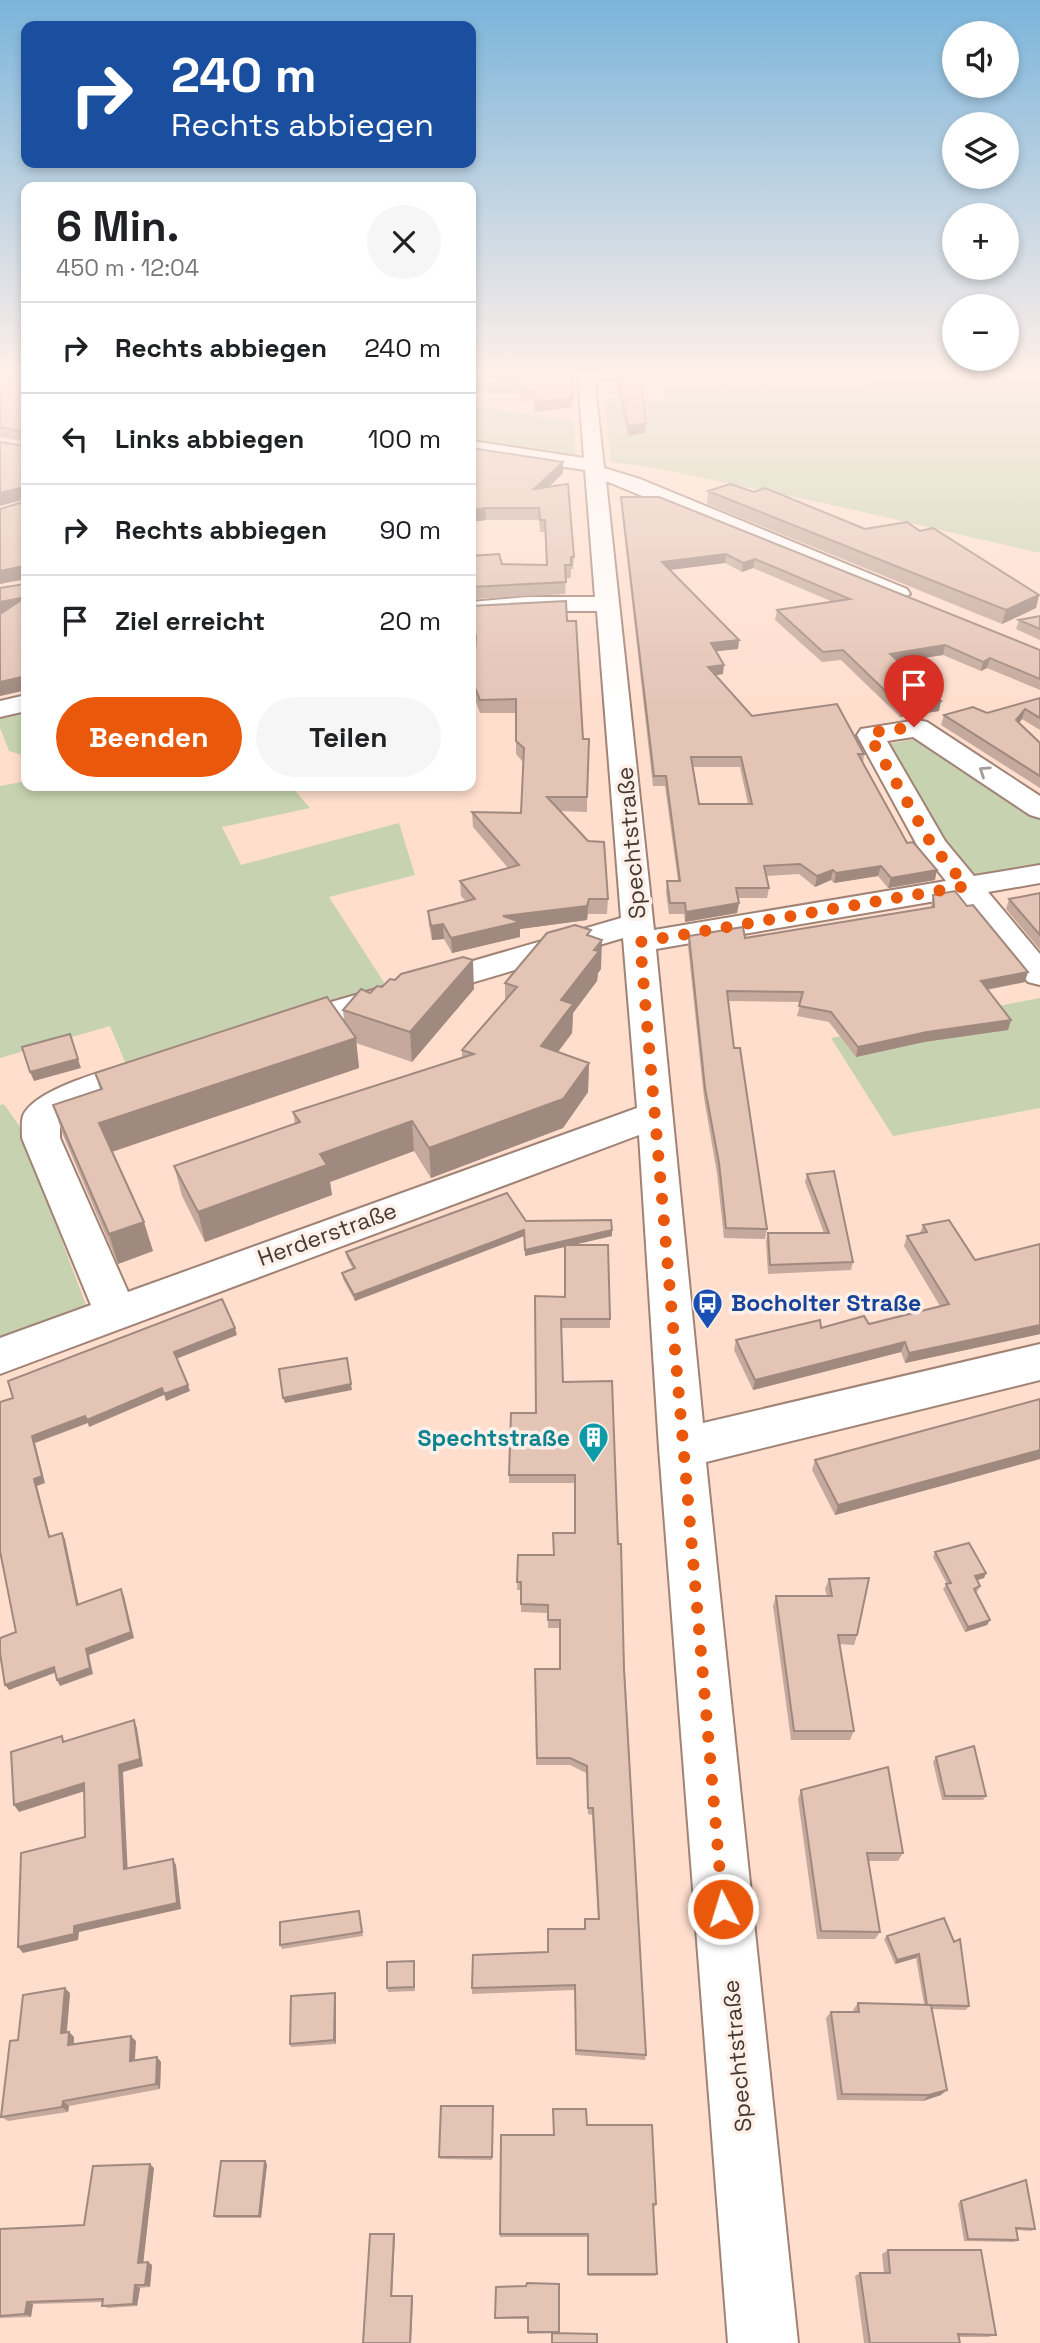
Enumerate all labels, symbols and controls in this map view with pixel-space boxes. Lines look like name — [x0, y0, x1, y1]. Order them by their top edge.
map controls — [942, 21, 1019, 371]
button: sound — [942, 21, 1019, 98]
text: 240 m — [171, 44, 317, 106]
icon: right — [56, 49, 147, 140]
text: Rechts abbiegen — [171, 105, 434, 145]
button: layers — [942, 112, 1019, 189]
text: 6 Min. — [56, 200, 179, 253]
button: + — [942, 203, 1019, 280]
button: close — [367, 205, 441, 279]
text: 450 m · 12:04 — [56, 253, 199, 283]
button: − — [942, 294, 1019, 371]
icon: right — [56, 329, 94, 367]
text: Rechts abbiegen — [115, 331, 327, 365]
text: 240 m — [364, 331, 441, 365]
icon: left — [56, 420, 94, 458]
text: Links abbiegen — [115, 422, 304, 456]
text: 100 m — [368, 422, 441, 456]
icon: right — [56, 511, 94, 549]
text: Rechts abbiegen — [115, 513, 327, 547]
text: 90 m — [379, 513, 441, 547]
icon: arrive — [56, 602, 94, 640]
text: Ziel erreicht — [115, 604, 265, 638]
text: 20 m — [380, 604, 441, 638]
pin — [884, 655, 944, 727]
icon: arrive — [895, 666, 933, 704]
button: Beenden — [56, 697, 242, 777]
button: Teilen — [256, 697, 441, 777]
street label: Spechtstraße — [609, 766, 653, 920]
one-way arrow — [978, 766, 991, 779]
street label: Herderstraße — [253, 1195, 401, 1273]
bus stop icon: Bocholter Straße — [691, 1286, 725, 1330]
place label: Bocholter Straße — [731, 1288, 921, 1318]
building icon: Spechtstraße — [576, 1421, 610, 1465]
place label: Spechtstraße — [418, 1423, 570, 1453]
position arrow — [686, 1872, 760, 1946]
street label: Spechtstraße — [715, 1979, 759, 2133]

